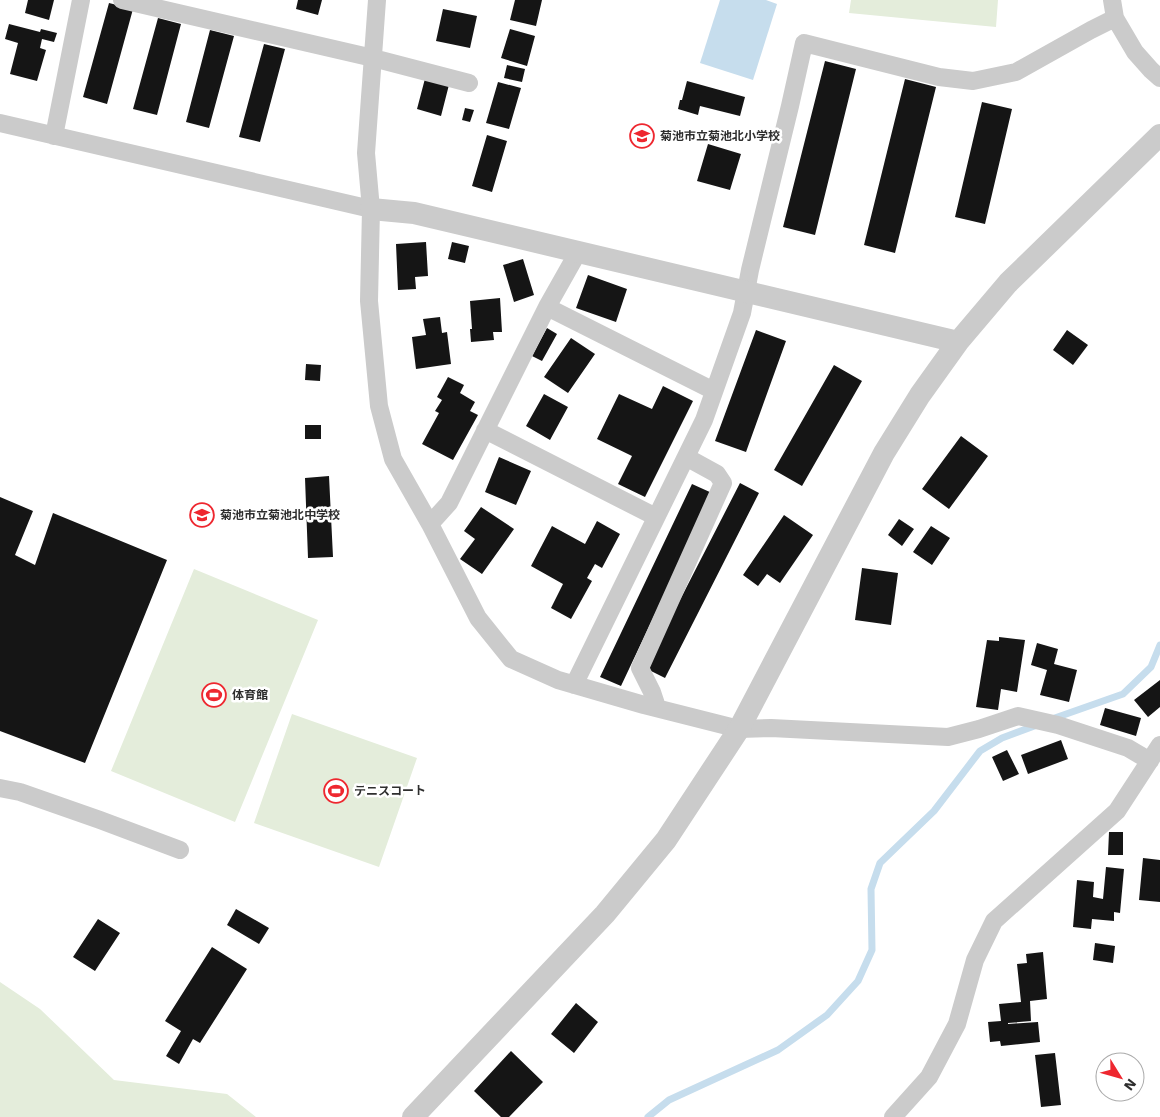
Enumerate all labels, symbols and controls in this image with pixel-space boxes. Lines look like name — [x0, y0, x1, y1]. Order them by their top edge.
school or university icon: 菊池市立菊池北小学校 — [629, 123, 655, 149]
place label: 菊池市立菊池北小学校 — [660, 129, 780, 143]
school or university icon: 菊池市立菊池北中学校 — [189, 502, 215, 528]
place label: 菊池市立菊池北中学校 — [220, 508, 340, 522]
sports icon: 体育館 — [201, 682, 227, 708]
place label: 体育館 — [232, 688, 268, 702]
sports icon: テニスコート — [323, 778, 349, 804]
place label: テニスコート — [354, 784, 426, 798]
north arrow — [1095, 1052, 1145, 1102]
text: N — [1121, 1076, 1140, 1094]

